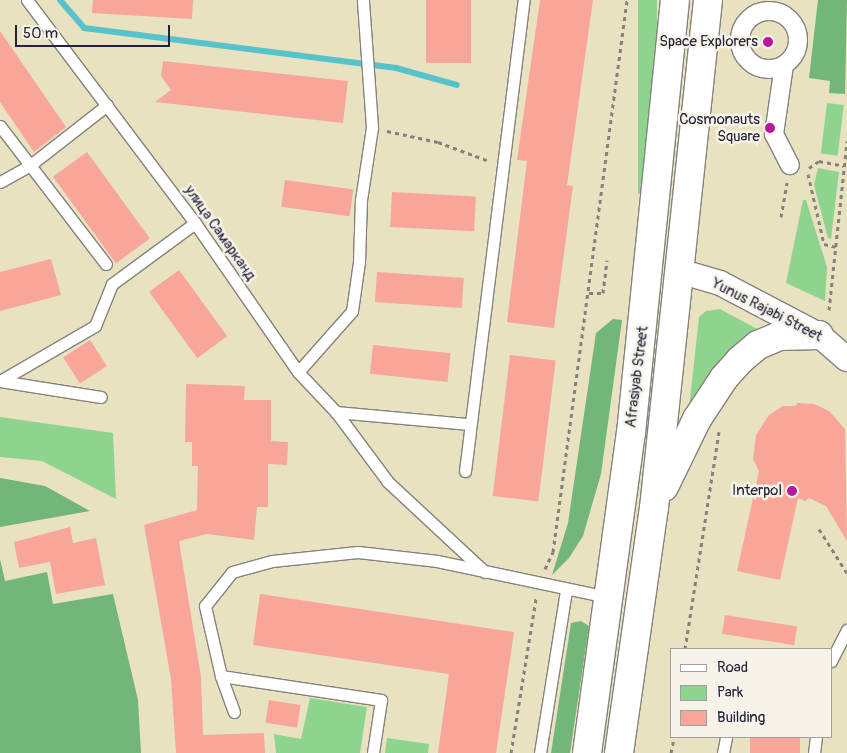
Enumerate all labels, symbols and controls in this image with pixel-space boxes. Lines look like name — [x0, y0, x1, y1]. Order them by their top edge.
scale bar — [18, 15, 172, 47]
text: 50 m — [23, 24, 58, 43]
place label: Space Explorers — [659, 33, 758, 51]
marker: Space Explorers — [762, 36, 774, 48]
place label: Cosmonauts Square — [679, 110, 760, 145]
marker: Cosmonauts Square — [764, 122, 776, 134]
street label: улица Самарканд — [181, 182, 259, 284]
street label: Yunus Rajabi Street — [709, 274, 825, 346]
street label: Afrasiyab Street — [622, 325, 652, 429]
place label: Interpol — [732, 482, 782, 500]
marker: Interpol — [786, 485, 798, 497]
legend — [670, 648, 832, 738]
text: Road — [717, 658, 748, 677]
text: Park — [717, 683, 743, 702]
text: Building — [717, 708, 765, 727]

